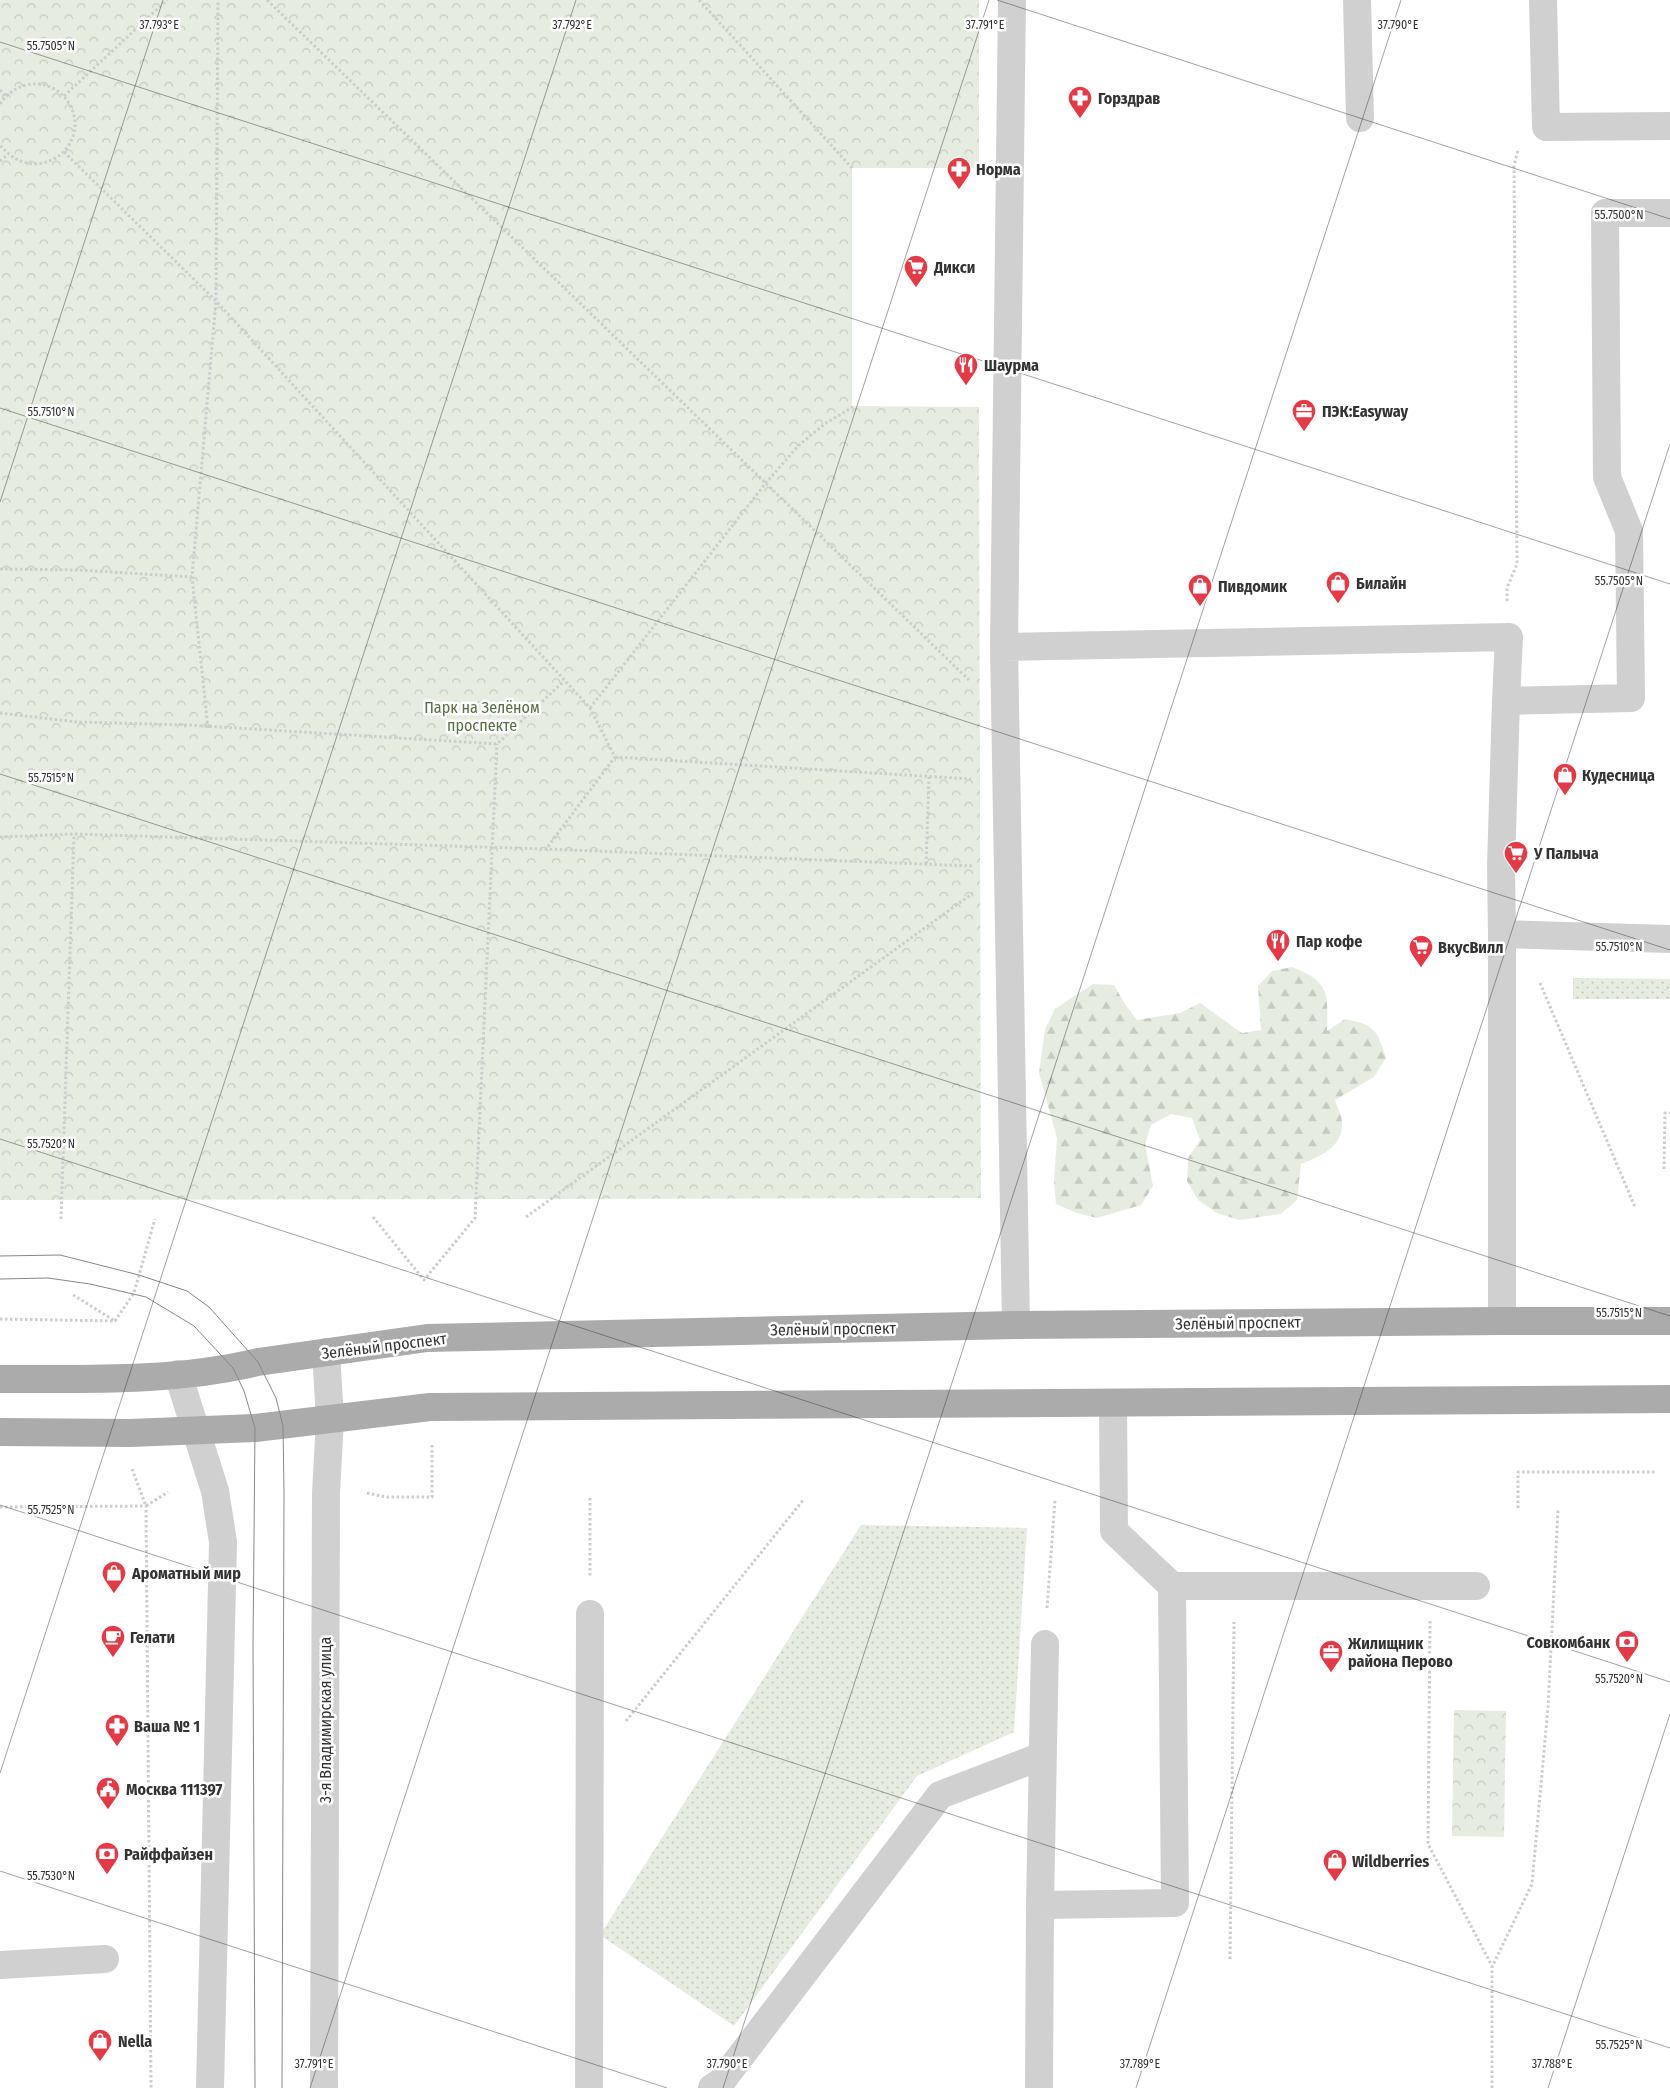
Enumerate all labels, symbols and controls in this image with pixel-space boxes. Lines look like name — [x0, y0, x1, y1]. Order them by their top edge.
text: 37.793°E — [139, 18, 179, 32]
text: 37.792°E — [552, 18, 592, 32]
text: 37.791°E — [965, 18, 1005, 32]
text: 37.790°E — [1378, 18, 1419, 32]
text: 55.7505°N — [27, 39, 75, 53]
pharmacy icon: Горздрав — [1067, 85, 1093, 119]
place label: Горздрав — [1098, 89, 1160, 108]
pharmacy icon: Норма — [946, 156, 972, 190]
place label: Норма — [976, 160, 1021, 179]
text: 55.7500°N — [1594, 208, 1644, 222]
supermarket icon: Дикси — [903, 254, 929, 288]
place label: Дикси — [933, 258, 975, 277]
restaurant icon: Шаурма — [953, 352, 979, 386]
place label: Шаурма — [984, 356, 1039, 375]
office icon: ПЭК:Easyway — [1291, 398, 1317, 432]
place label: ПЭК:Easyway — [1322, 402, 1408, 421]
text: 55.7510°N — [28, 405, 74, 419]
shop icon: Билайн — [1325, 570, 1351, 604]
shop icon: Пивдомик — [1187, 573, 1213, 607]
place label: Билайн — [1356, 574, 1407, 593]
text: 55.7505°N — [1595, 574, 1643, 588]
place label: Пивдомик — [1218, 577, 1288, 596]
park label: Парк на Зелёном проспекте — [424, 698, 540, 735]
shop icon: Кудесница — [1552, 762, 1578, 796]
place label: Кудесница — [1582, 766, 1655, 785]
text: 55.7515°N — [28, 771, 74, 785]
supermarket icon: У Палыча — [1503, 840, 1529, 874]
place label: У Палыча — [1533, 844, 1599, 863]
restaurant icon: Пар кофе — [1265, 928, 1291, 962]
place label: Пар кофе — [1296, 932, 1362, 951]
supermarket icon: ВкусВилл — [1408, 934, 1434, 968]
place label: ВкусВилл — [1438, 938, 1503, 957]
text: 55.7510°N — [1596, 940, 1642, 954]
text: 55.7520°N — [27, 1137, 75, 1151]
text: 55.7515°N — [1596, 1306, 1642, 1320]
street label: Зелёный проспект — [1175, 1312, 1301, 1334]
street label: Зелёный проспект — [770, 1318, 896, 1340]
street label: Зелёный проспект — [320, 1329, 448, 1363]
text: 55.7525°N — [27, 1503, 75, 1517]
shop icon: Ароматный мир — [101, 1560, 127, 1594]
place label: Ароматный мир — [131, 1564, 241, 1583]
cafe icon: Гелати — [100, 1624, 126, 1658]
place label: Гелати — [130, 1628, 175, 1647]
bank icon: Совкомбанк — [1614, 1629, 1640, 1663]
place label: Совкомбанк — [1526, 1633, 1611, 1652]
place label: Жилищник района Перово — [1347, 1634, 1453, 1671]
street label: 3-я Владимирская улица — [316, 1637, 335, 1803]
office icon: Жилищник района Перово — [1318, 1639, 1344, 1673]
text: 55.7520°N — [1595, 1672, 1643, 1686]
pharmacy icon: Ваша № 1 — [104, 1713, 130, 1747]
place label: Ваша № 1 — [134, 1717, 200, 1736]
public building icon: Москва 111397 — [95, 1776, 121, 1810]
place label: Москва 111397 — [126, 1780, 223, 1799]
bank icon: Райффайзен — [94, 1841, 120, 1875]
place label: Райффайзен — [124, 1845, 213, 1864]
shop icon: Wildberries — [1322, 1848, 1348, 1882]
place label: Wildberries — [1352, 1852, 1429, 1871]
text: 55.7530°N — [27, 1869, 75, 1883]
shop icon: Nella — [87, 2028, 113, 2062]
place label: Nella — [118, 2032, 152, 2051]
text: 55.7525°N — [1595, 2038, 1643, 2052]
text: 37.791°E — [294, 2057, 334, 2071]
text: 37.790°E — [707, 2057, 748, 2071]
text: 37.789°E — [1120, 2057, 1161, 2071]
text: 37.788°E — [1532, 2057, 1573, 2071]

